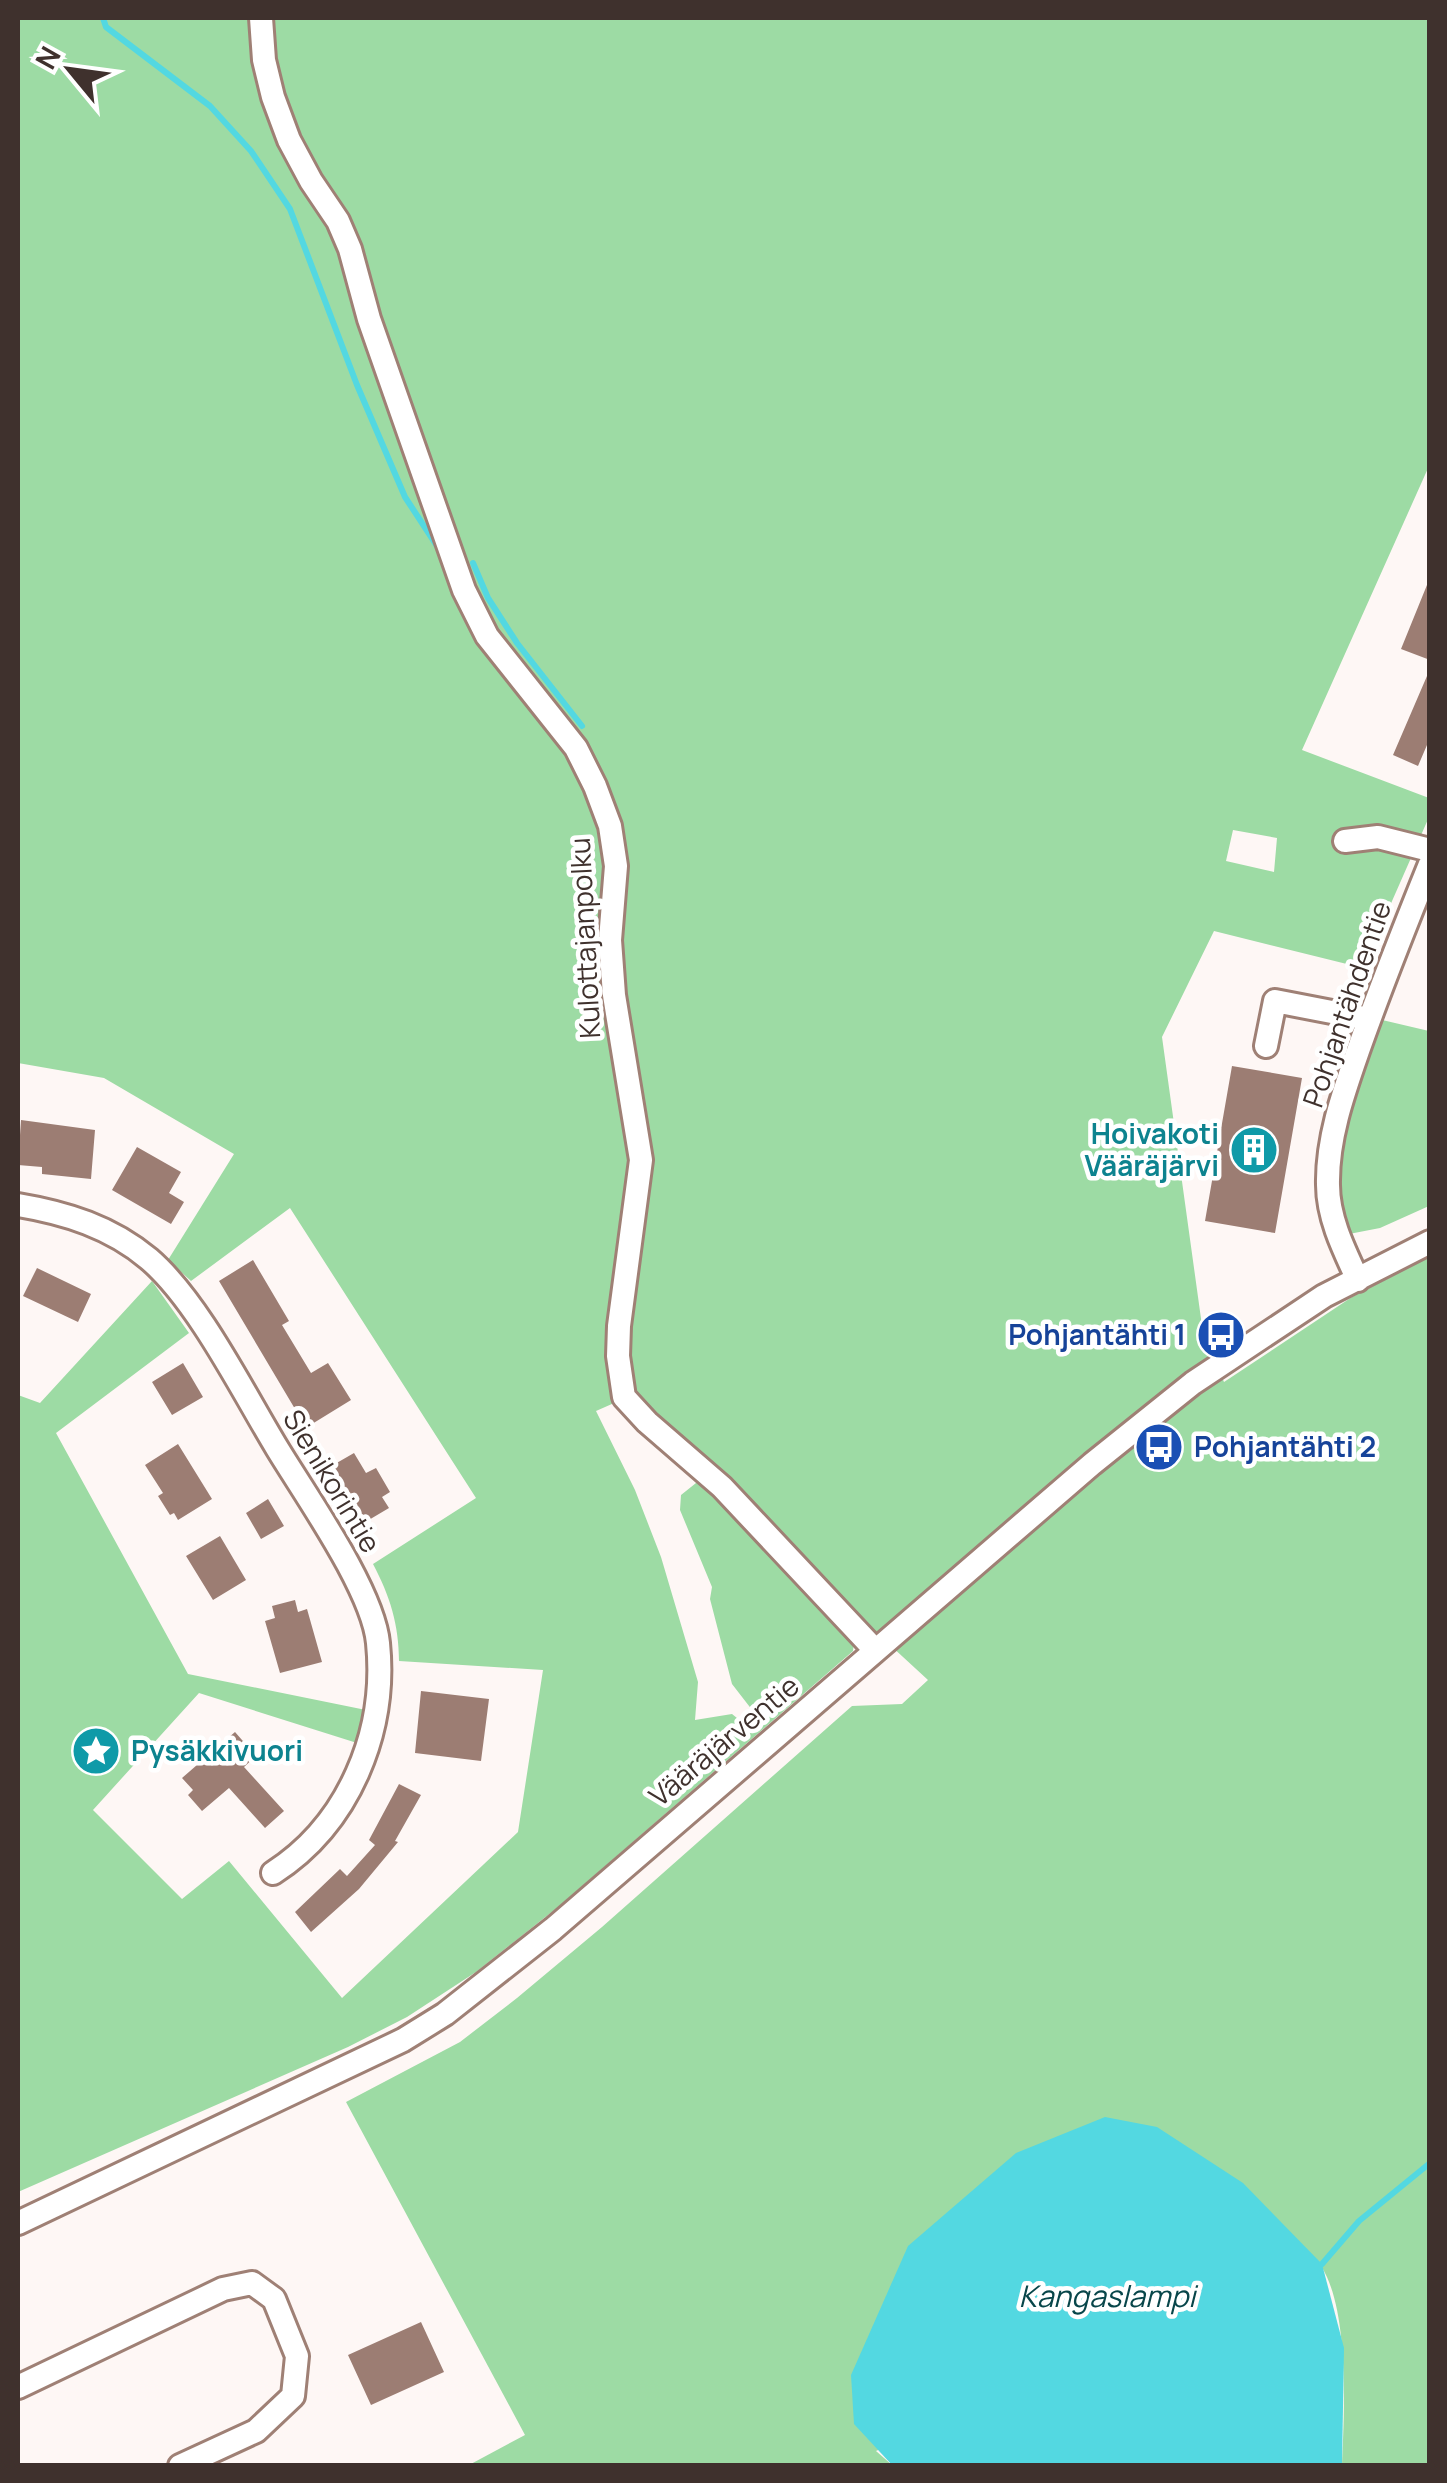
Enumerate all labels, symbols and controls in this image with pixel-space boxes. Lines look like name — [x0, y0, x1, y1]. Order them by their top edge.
north arrow — [20, 20, 120, 120]
text: N — [26, 39, 69, 75]
street label: Kulottajanpolku — [560, 837, 608, 1039]
street label: Pohjantähdentie — [1293, 895, 1399, 1112]
place label: Hoivakoti Vääräjärvi — [1084, 1114, 1219, 1184]
building icon: Hoivakoti Vääräjärvi — [1228, 1124, 1280, 1176]
bus stop icon: Pohjantähti 1 — [1195, 1309, 1247, 1361]
place label: Pohjantähti 1 — [1008, 1315, 1186, 1353]
street label: Sienikorintie — [275, 1402, 390, 1559]
bus stop icon: Pohjantähti 2 — [1133, 1421, 1185, 1473]
place label: Pohjantähti 2 — [1194, 1427, 1376, 1465]
street label: Vääräjärventie — [640, 1666, 806, 1814]
place icon: Pysäkkivuori — [70, 1725, 122, 1777]
place label: Pysäkkivuori — [131, 1731, 303, 1769]
water label: Kangaslampi — [1019, 2275, 1199, 2316]

